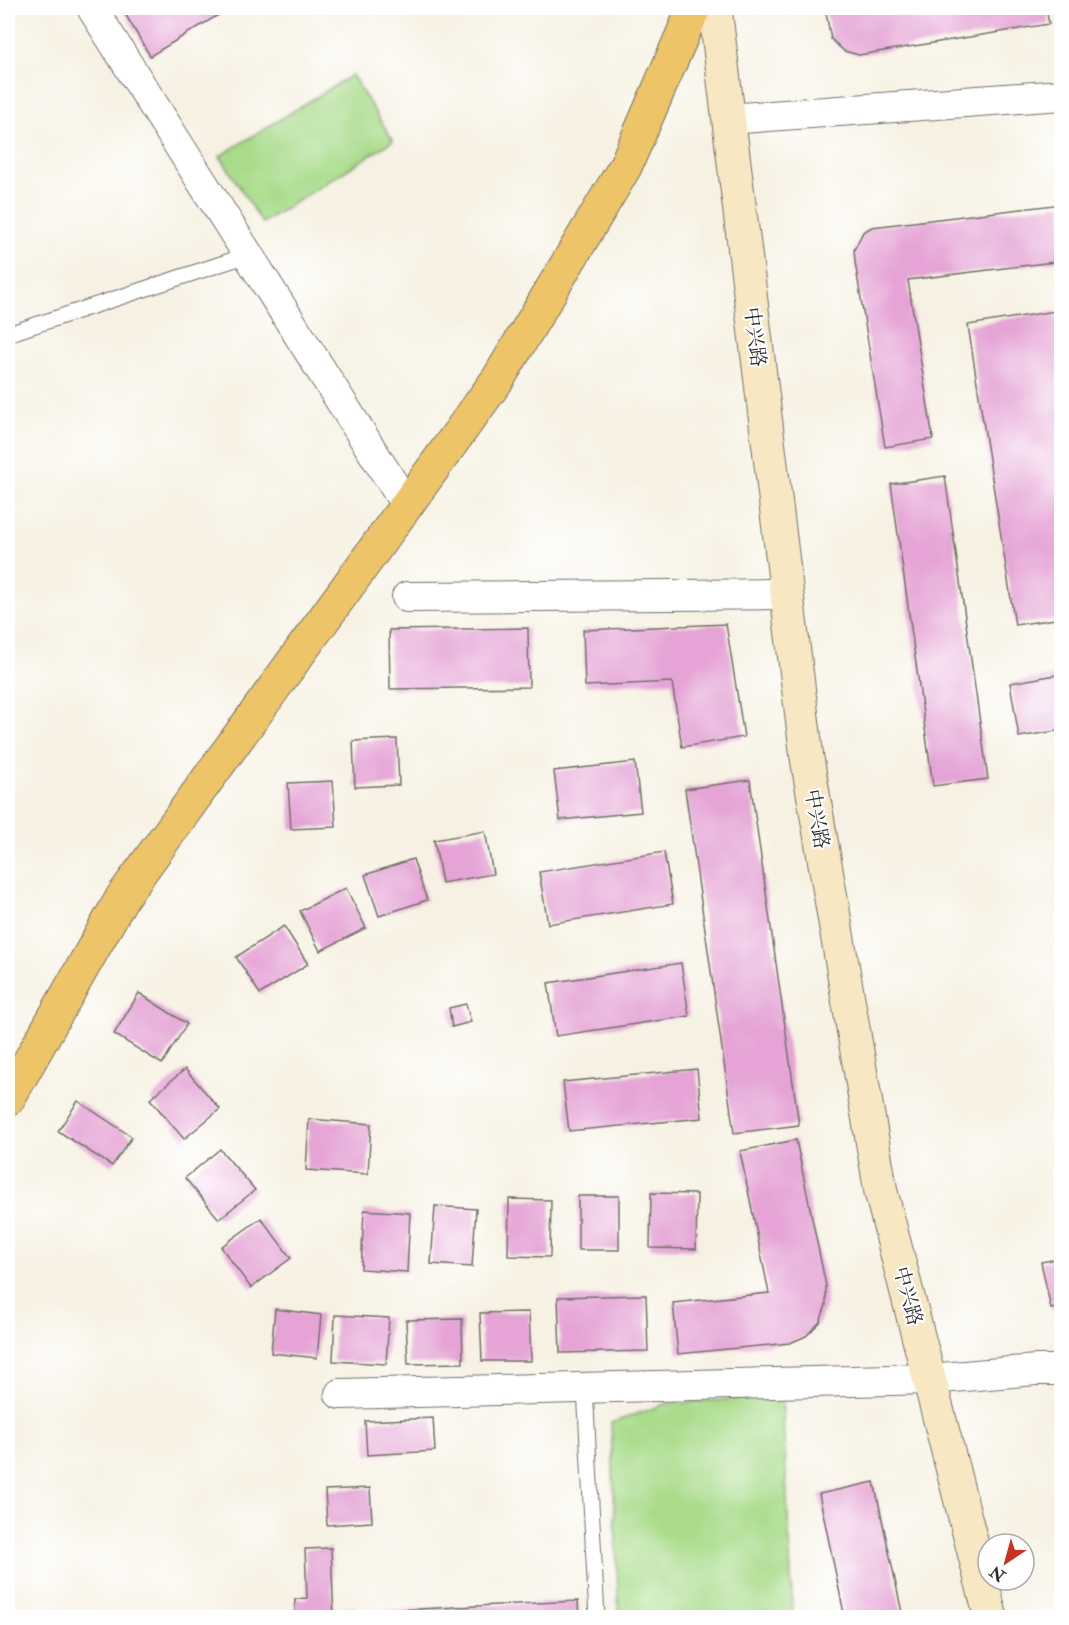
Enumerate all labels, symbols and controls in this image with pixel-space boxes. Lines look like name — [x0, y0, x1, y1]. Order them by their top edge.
street label: 中兴路 — [739, 306, 771, 368]
street label: 中兴路 — [799, 787, 835, 851]
street label: 中兴路 — [888, 1264, 928, 1328]
north arrow — [976, 1532, 1036, 1592]
text: N — [986, 1561, 1010, 1586]

